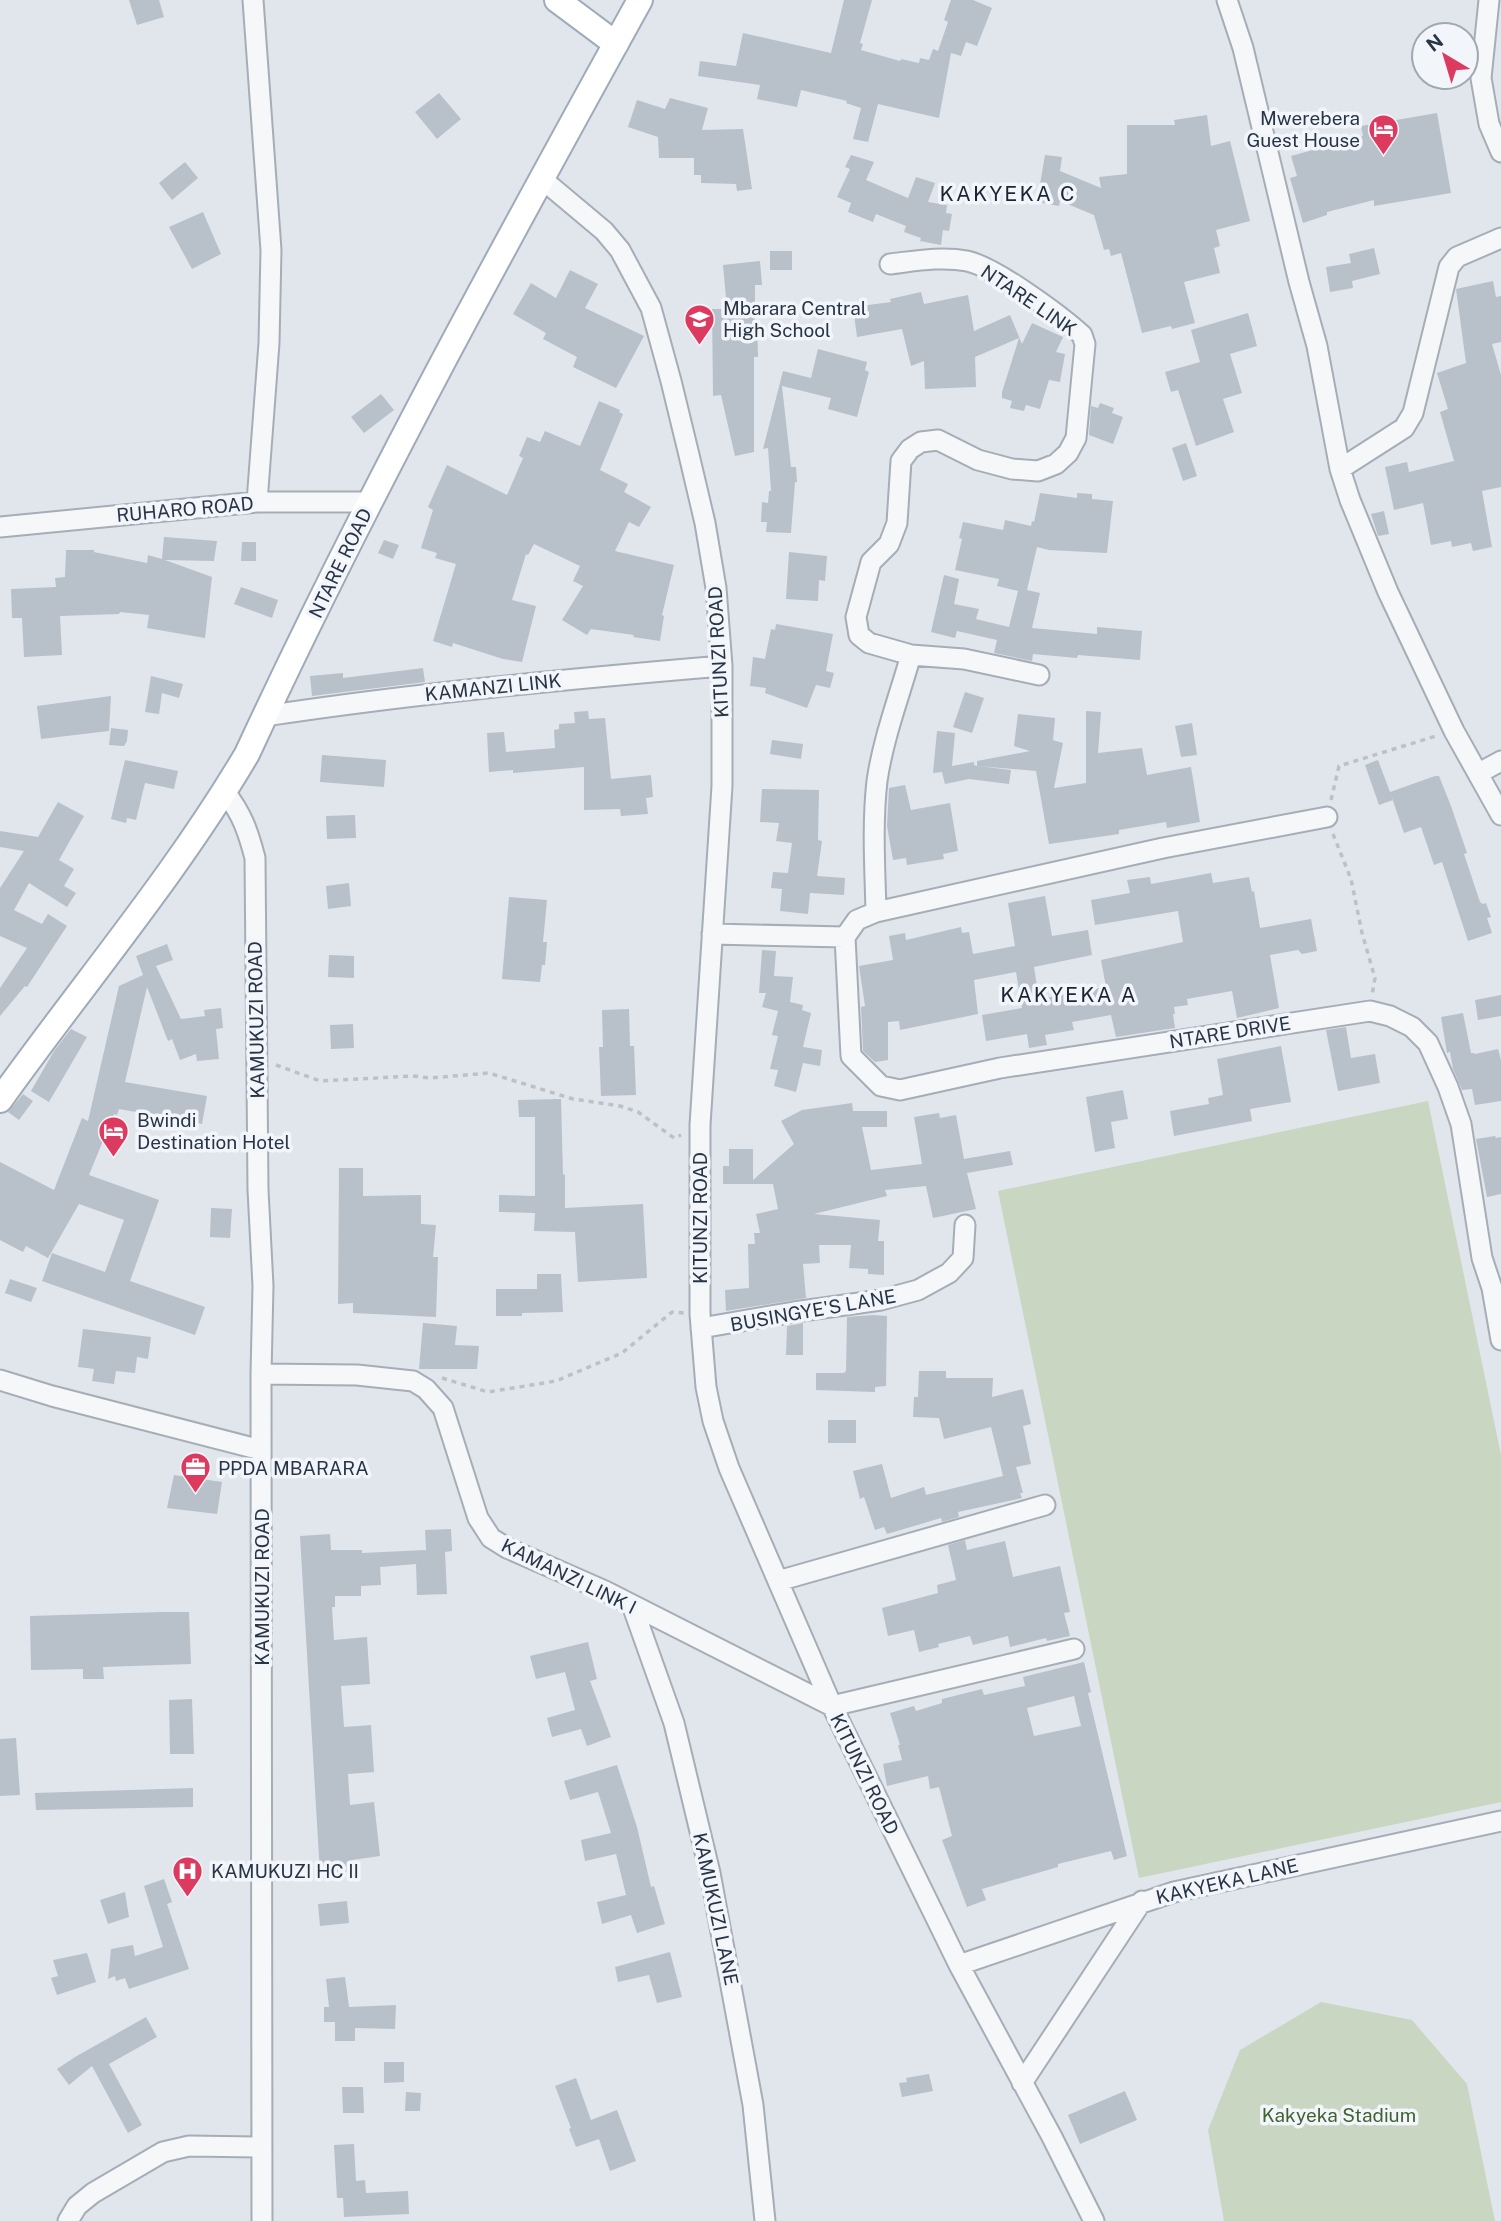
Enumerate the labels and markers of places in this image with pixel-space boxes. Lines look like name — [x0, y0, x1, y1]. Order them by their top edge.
place label: Mwerebera Guest House — [1246, 107, 1360, 151]
hotel icon: Mwerebera Guest House — [1366, 112, 1400, 156]
place label: Mbarara Central High School — [723, 297, 866, 341]
school or university icon: Mbarara Central High School — [683, 302, 717, 346]
place label: Bwindi Destination Hotel — [137, 1109, 290, 1153]
hotel icon: Bwindi Destination Hotel — [97, 1114, 131, 1158]
office icon: PPDA MBARARA — [178, 1451, 212, 1495]
place label: PPDA MBARARA — [218, 1457, 369, 1479]
hospital icon: KAMUKUZI HC II — [171, 1854, 205, 1898]
place label: KAMUKUZI HC II — [211, 1860, 359, 1882]

